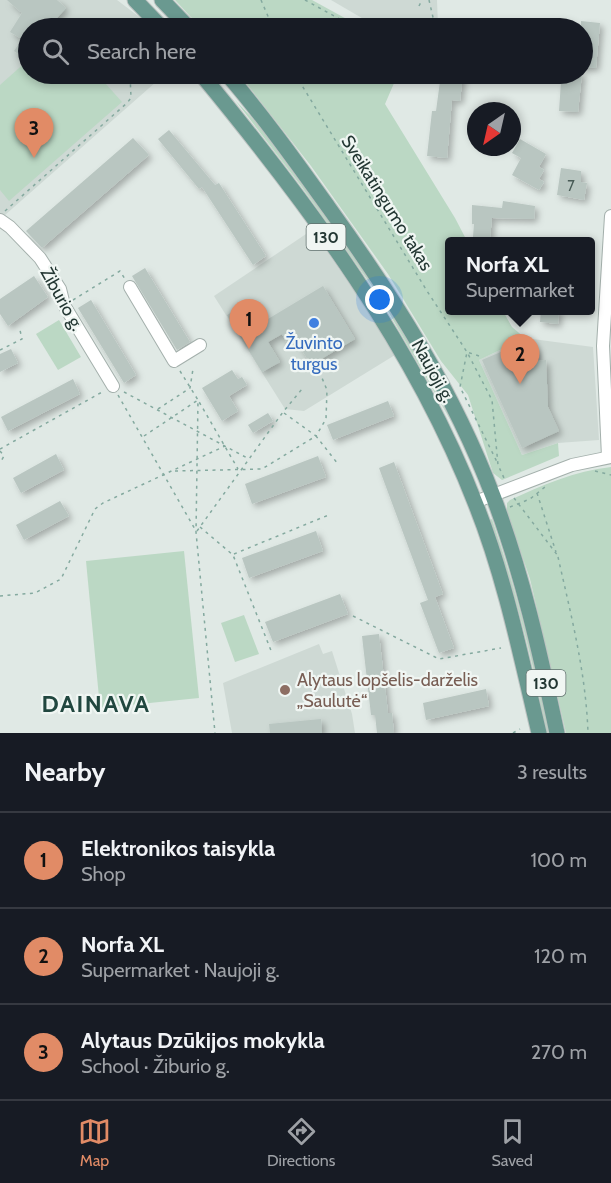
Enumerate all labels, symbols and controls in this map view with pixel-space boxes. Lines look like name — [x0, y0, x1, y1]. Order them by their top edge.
search box — [18, 18, 593, 84]
icon: search — [39, 35, 72, 68]
text: Search here — [87, 38, 196, 65]
north arrow — [467, 102, 521, 156]
pin: 3 — [15, 108, 54, 158]
street label: Sveikatingumo takas — [337, 131, 437, 275]
house number: 7 — [567, 177, 575, 195]
road number: 130 — [306, 224, 346, 250]
popup — [445, 237, 595, 315]
text: Norfa XL — [466, 251, 549, 278]
street label: Žiburio g. — [36, 263, 89, 335]
text: Supermarket — [466, 278, 574, 302]
your location — [365, 285, 394, 314]
pin: 1 — [230, 300, 268, 349]
marker: Žuvinto turgus — [307, 316, 321, 330]
place label: Žuvinto turgus — [285, 331, 343, 375]
pin: 2 — [500, 334, 540, 384]
street label: Naujoji g. — [407, 336, 459, 406]
place label: Alytaus lopšelis-darželis „Saulutė“ — [297, 669, 478, 712]
road number: 130 — [526, 670, 566, 696]
marker: Alytaus lopšelis-darželis „Saulutė“ — [278, 683, 292, 697]
district label: DAINAVA — [42, 689, 150, 718]
text: Nearby — [24, 756, 105, 788]
text: 3 results — [517, 760, 587, 784]
text: Elektronikos taisykla — [81, 835, 275, 862]
text: 1 — [40, 848, 47, 872]
text: 100 m — [531, 848, 587, 872]
text: Shop — [81, 862, 126, 886]
text: Norfa XL — [81, 931, 164, 958]
text: 2 — [38, 944, 49, 968]
text: 120 m — [534, 944, 587, 968]
text: Supermarket · Naujoji g. — [81, 958, 280, 982]
text: Alytaus Dzūkijos mokykla — [81, 1027, 325, 1054]
text: 3 — [38, 1040, 49, 1064]
text: 270 m — [531, 1040, 587, 1064]
text: School · Žiburio g. — [81, 1054, 230, 1078]
tab: Map — [78, 1115, 111, 1170]
tab: Directions — [267, 1115, 335, 1170]
tab: Saved — [491, 1115, 533, 1170]

